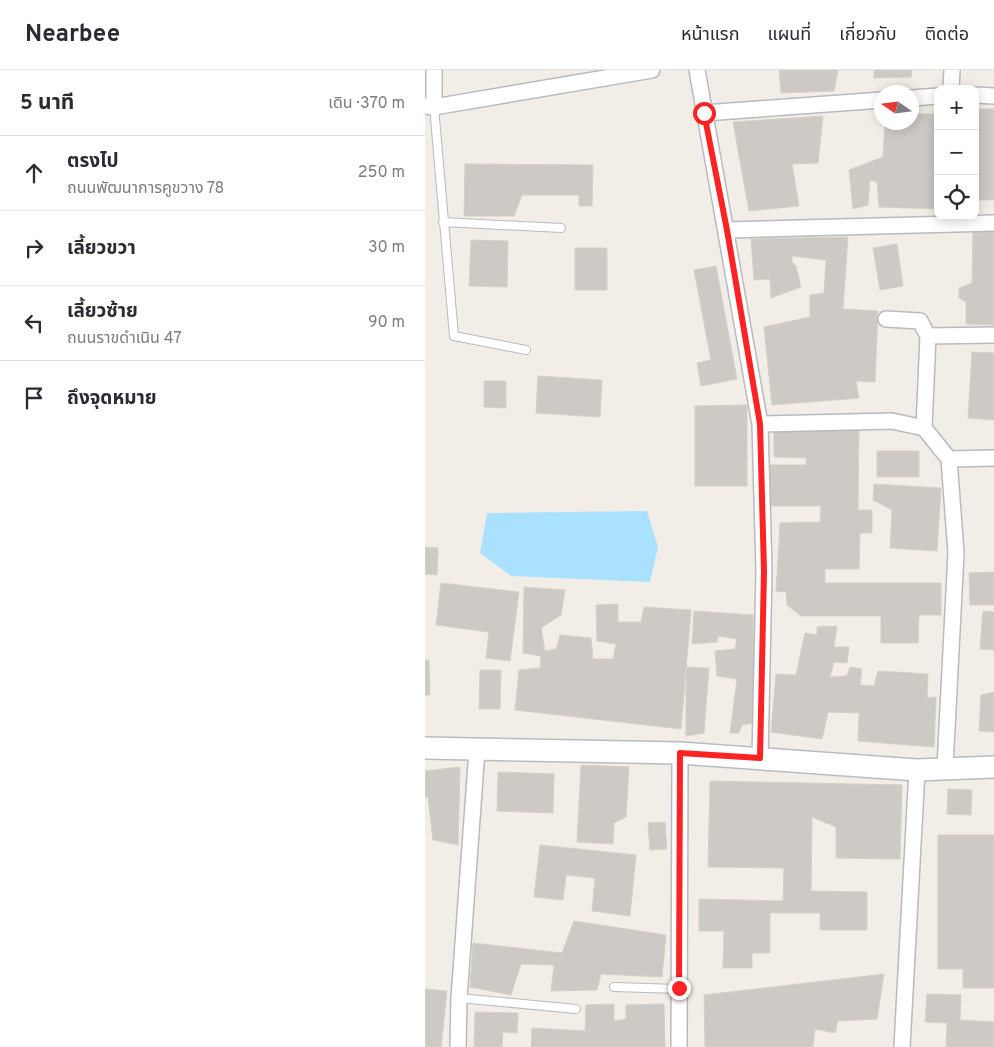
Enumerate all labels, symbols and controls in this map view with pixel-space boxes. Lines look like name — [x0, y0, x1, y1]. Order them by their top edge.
text: Nearbee — [25, 20, 120, 50]
text: หน้าแรก — [681, 24, 739, 47]
text: แผนที่ — [767, 24, 811, 47]
text: เกี่ยวกับ — [839, 24, 897, 47]
text: ติดต่อ — [925, 24, 969, 47]
north arrow — [874, 85, 919, 130]
map controls — [934, 85, 979, 220]
button: + — [934, 85, 979, 130]
text: 5 นาที — [20, 90, 74, 117]
text: เดิน · 370 m — [328, 94, 405, 114]
route start — [693, 102, 716, 125]
button: − — [934, 130, 979, 175]
text: ตรงไป — [67, 150, 119, 174]
icon: ahead — [20, 159, 48, 187]
text: 250 m — [358, 163, 405, 183]
button: locate — [934, 175, 979, 220]
text: ถนนพัฒนาการคูขวาง 78 — [67, 179, 224, 199]
icon: right — [20, 234, 48, 262]
text: เลี้ยวขวา — [67, 237, 136, 261]
text: 30 m — [368, 238, 405, 258]
text: เลี้ยวซ้าย — [67, 300, 138, 324]
icon: left — [20, 309, 48, 337]
text: 90 m — [368, 313, 405, 333]
text: ถนนราขดำเนิน 47 — [67, 329, 182, 349]
icon: arrive — [20, 384, 48, 412]
text: ถึงจุดหมาย — [67, 387, 157, 411]
route end — [668, 977, 691, 1000]

